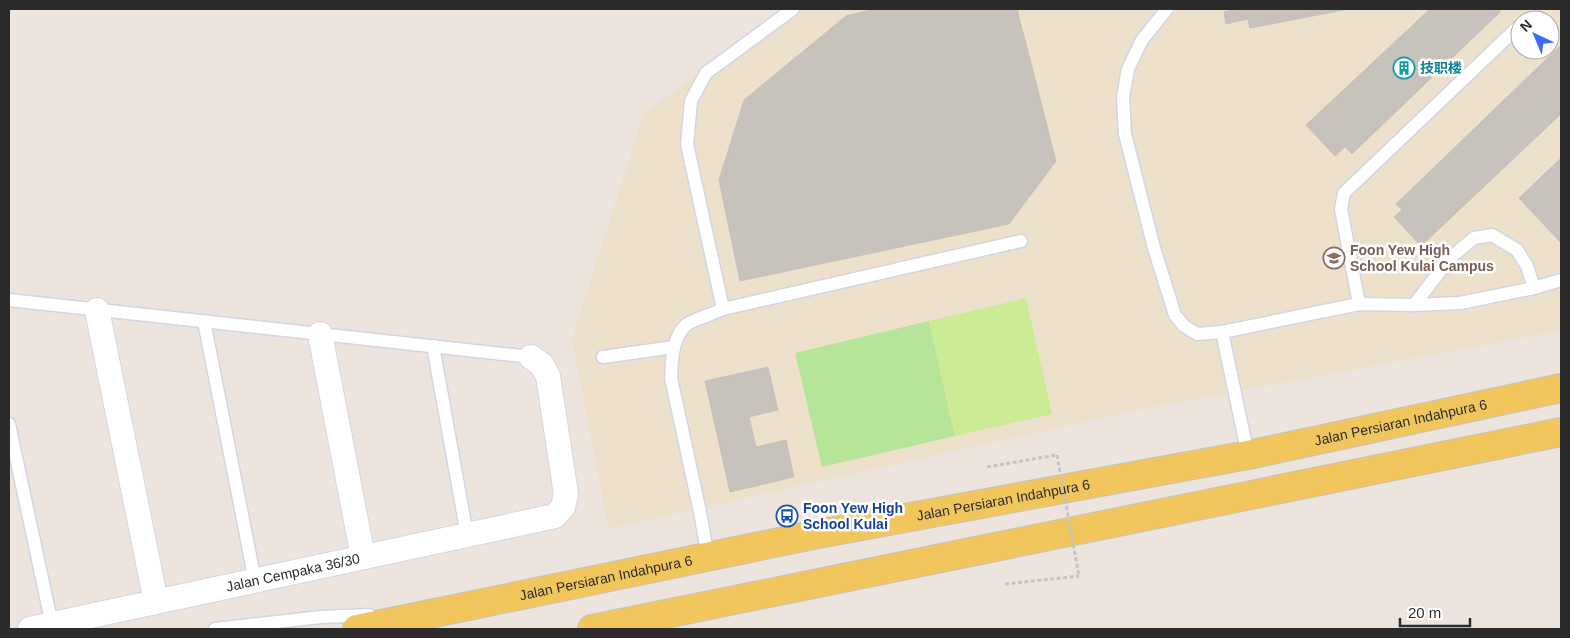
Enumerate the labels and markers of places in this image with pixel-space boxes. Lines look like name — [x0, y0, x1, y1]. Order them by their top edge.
building icon: 技职楼 — [1392, 56, 1416, 80]
place label: 技职楼 — [1420, 60, 1462, 76]
place label: Foon Yew High School Kulai Campus — [1350, 242, 1494, 274]
school or university icon: Foon Yew High School Kulai Campus — [1322, 246, 1346, 270]
place label: Foon Yew High School Kulai — [803, 500, 903, 532]
bus stop icon: Foon Yew High School Kulai — [775, 504, 799, 528]

